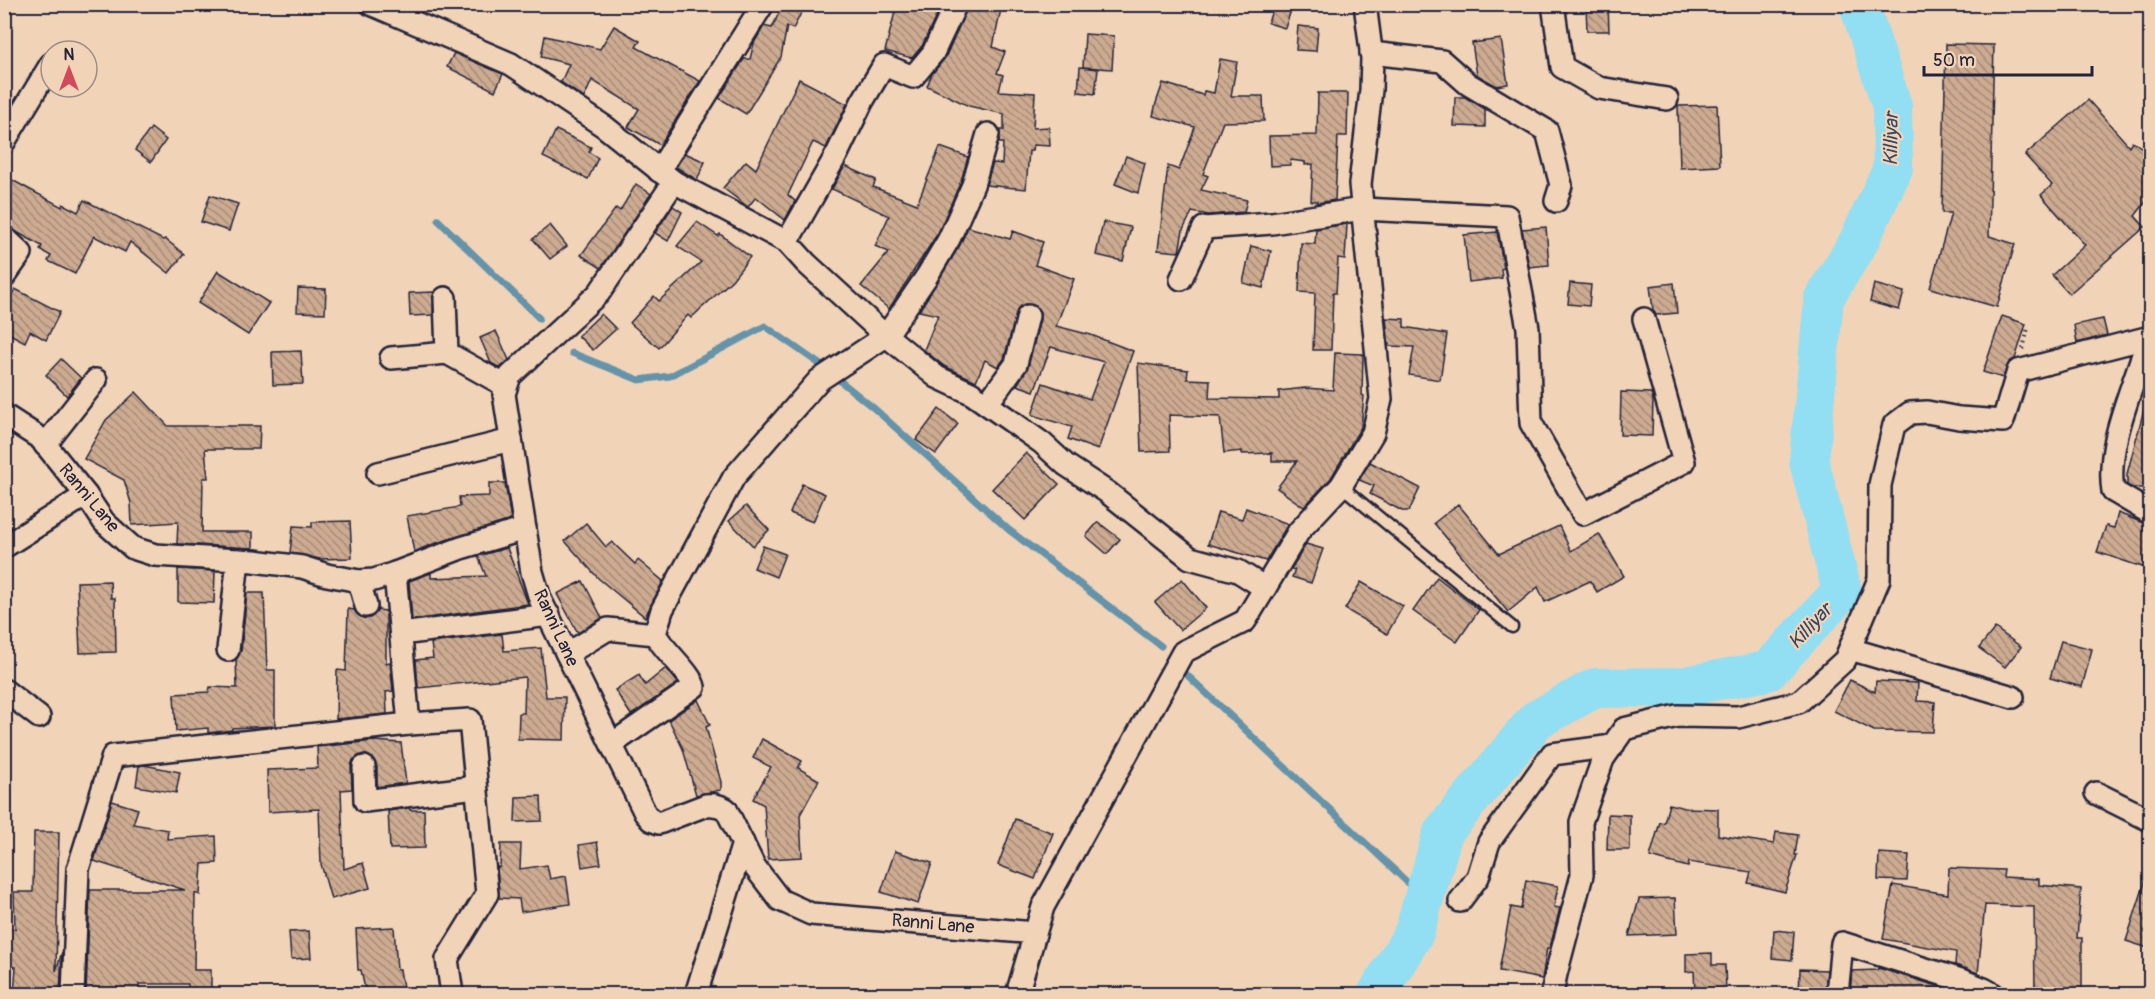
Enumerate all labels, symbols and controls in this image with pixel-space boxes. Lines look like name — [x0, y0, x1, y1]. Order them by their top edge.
north arrow — [39, 39, 99, 99]
scale bar — [1924, 39, 2092, 77]
text: N — [64, 45, 75, 65]
text: 50 m — [1933, 49, 1975, 72]
water label: Killiyar — [1878, 109, 1904, 166]
street label: Ranni Lane — [54, 459, 124, 537]
street label: Ranni Lane — [528, 586, 584, 670]
water label: Killiyar — [1783, 596, 1839, 654]
street label: Ranni Lane — [891, 909, 975, 939]

